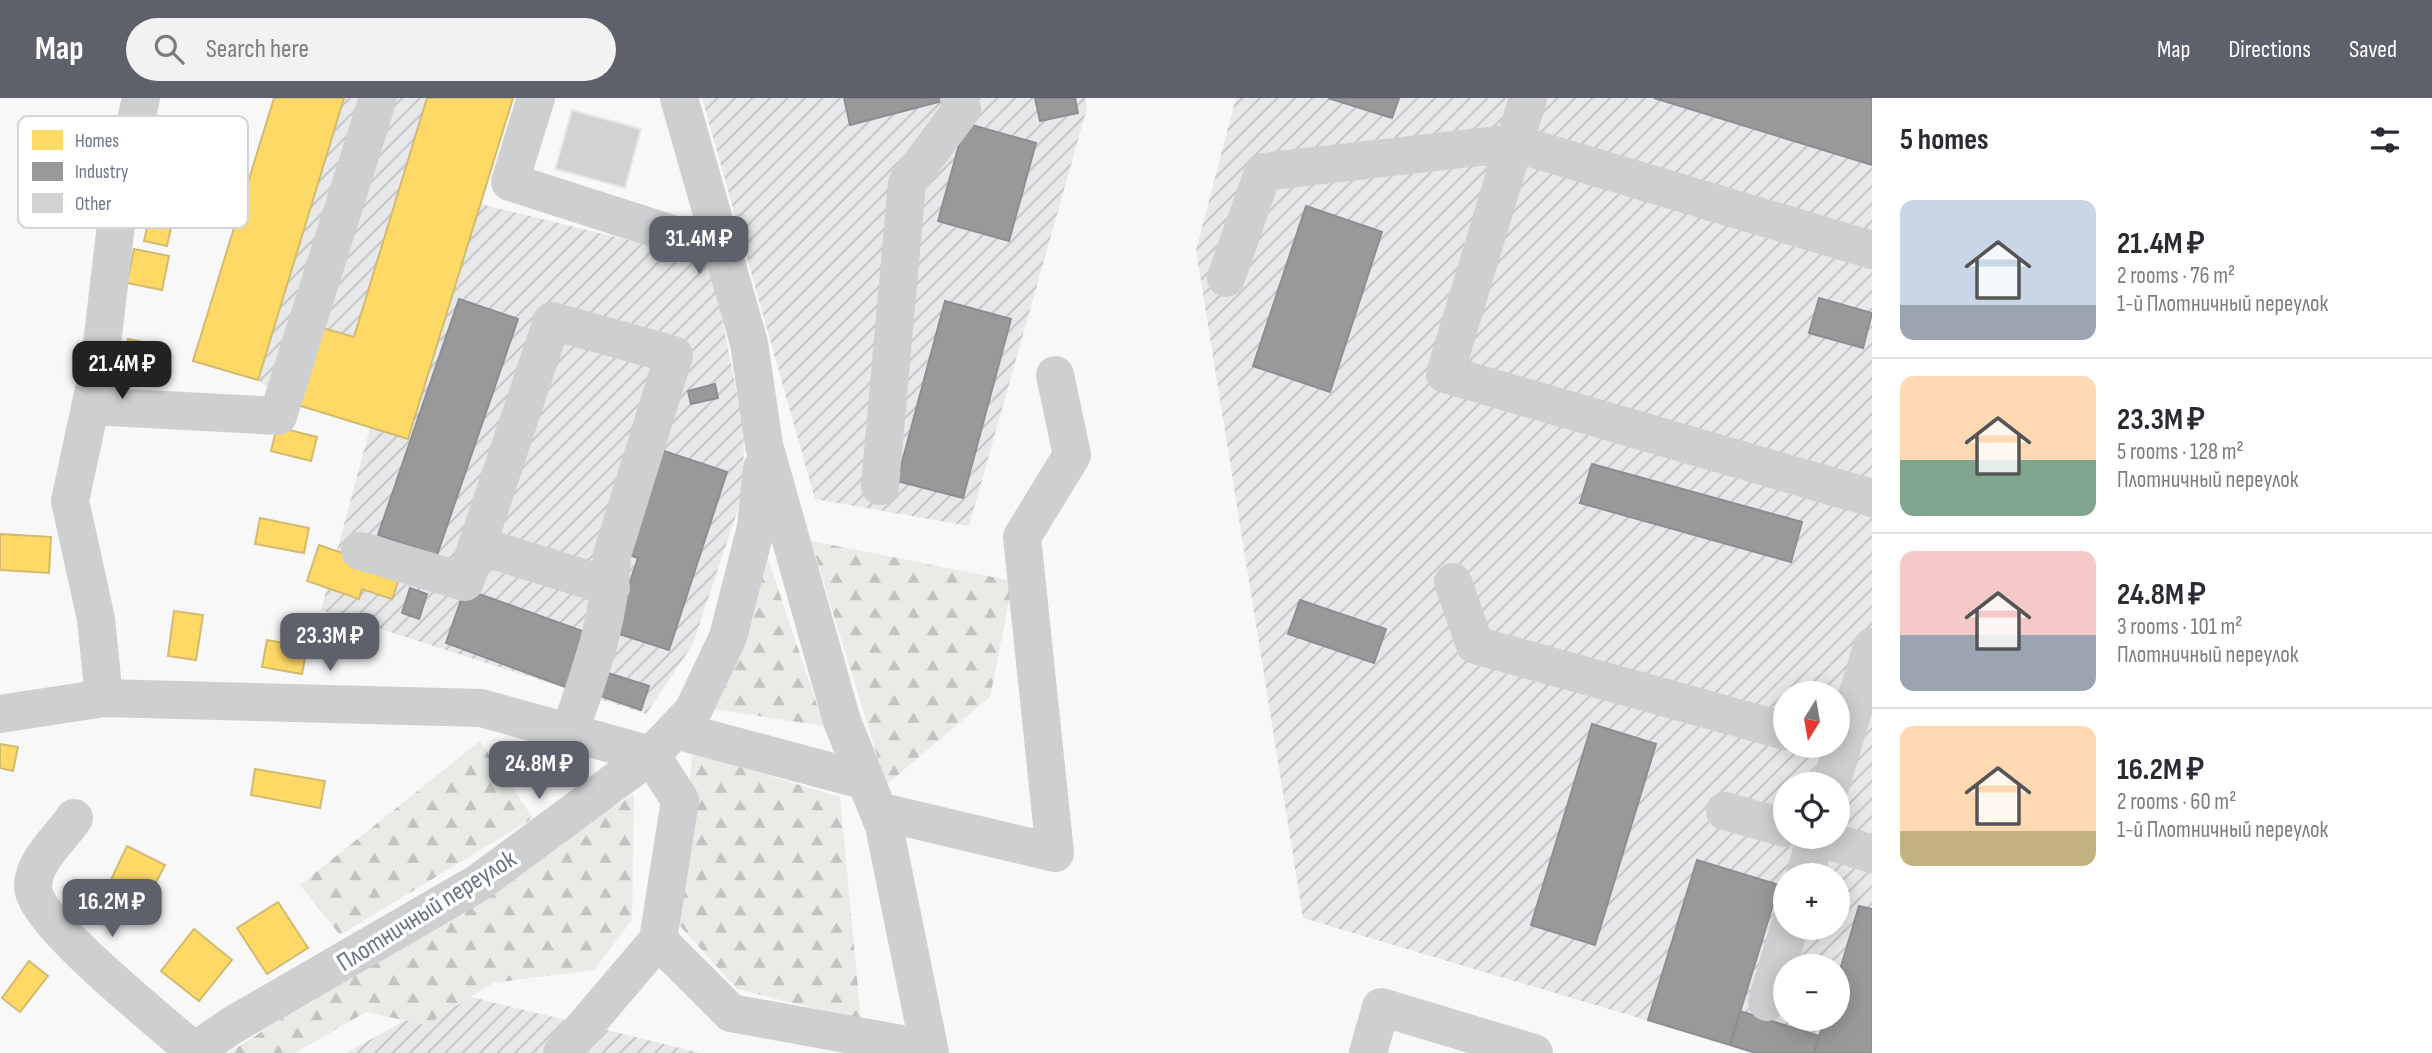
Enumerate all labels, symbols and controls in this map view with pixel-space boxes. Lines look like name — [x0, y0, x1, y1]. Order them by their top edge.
search box — [126, 18, 616, 81]
text: Map — [35, 29, 84, 69]
icon: search — [150, 30, 188, 68]
text: Search here — [206, 34, 309, 65]
text: Map — [2157, 35, 2190, 64]
text: Directions — [2228, 35, 2311, 64]
text: Saved — [2349, 35, 2397, 64]
legend — [18, 116, 248, 228]
icon: filters — [2366, 121, 2404, 159]
text: 5 homes — [1900, 122, 1989, 158]
text: Homes — [75, 130, 119, 153]
text: Industry — [75, 161, 129, 184]
text: Other — [75, 193, 112, 216]
pin: 31.4M ₽ — [634, 216, 764, 276]
text: 31.4M ₽ — [665, 225, 733, 253]
text: 21.4M ₽ — [2117, 226, 2205, 262]
icon: home — [1956, 228, 2040, 312]
text: 2 rooms · 76 m² — [2117, 262, 2235, 290]
text: 1-й Плотничный переулок — [2117, 290, 2328, 318]
pin: 21.4M ₽ — [57, 342, 187, 401]
text: 21.4M ₽ — [88, 350, 156, 378]
text: 23.3M ₽ — [2117, 402, 2205, 438]
icon: home — [1956, 404, 2040, 488]
text: 5 rooms · 128 m² — [2117, 438, 2244, 466]
text: Плотничный переулок — [2117, 466, 2299, 494]
text: 24.8M ₽ — [2117, 577, 2206, 613]
icon: home — [1956, 579, 2040, 663]
text: 3 rooms · 101 m² — [2117, 613, 2242, 641]
pin: 23.3M ₽ — [265, 614, 395, 673]
text: 23.3M ₽ — [296, 622, 364, 650]
text: Плотничный переулок — [2117, 641, 2299, 669]
north arrow — [1773, 681, 1850, 758]
map controls — [1773, 681, 1850, 1031]
pin: 24.8M ₽ — [474, 742, 604, 801]
text: 24.8M ₽ — [505, 750, 573, 778]
text: 16.2M ₽ — [2117, 752, 2204, 788]
icon: home — [1956, 754, 2040, 838]
button: locate — [1773, 772, 1850, 849]
text: 2 rooms · 60 m² — [2117, 788, 2236, 816]
text: 1-й Плотничный переулок — [2117, 816, 2328, 844]
street label: Плотничный переулок — [332, 844, 522, 979]
button: + — [1773, 863, 1850, 940]
pin: 16.2M ₽ — [47, 880, 177, 939]
text: 16.2M ₽ — [79, 888, 145, 916]
button: − — [1773, 954, 1850, 1031]

